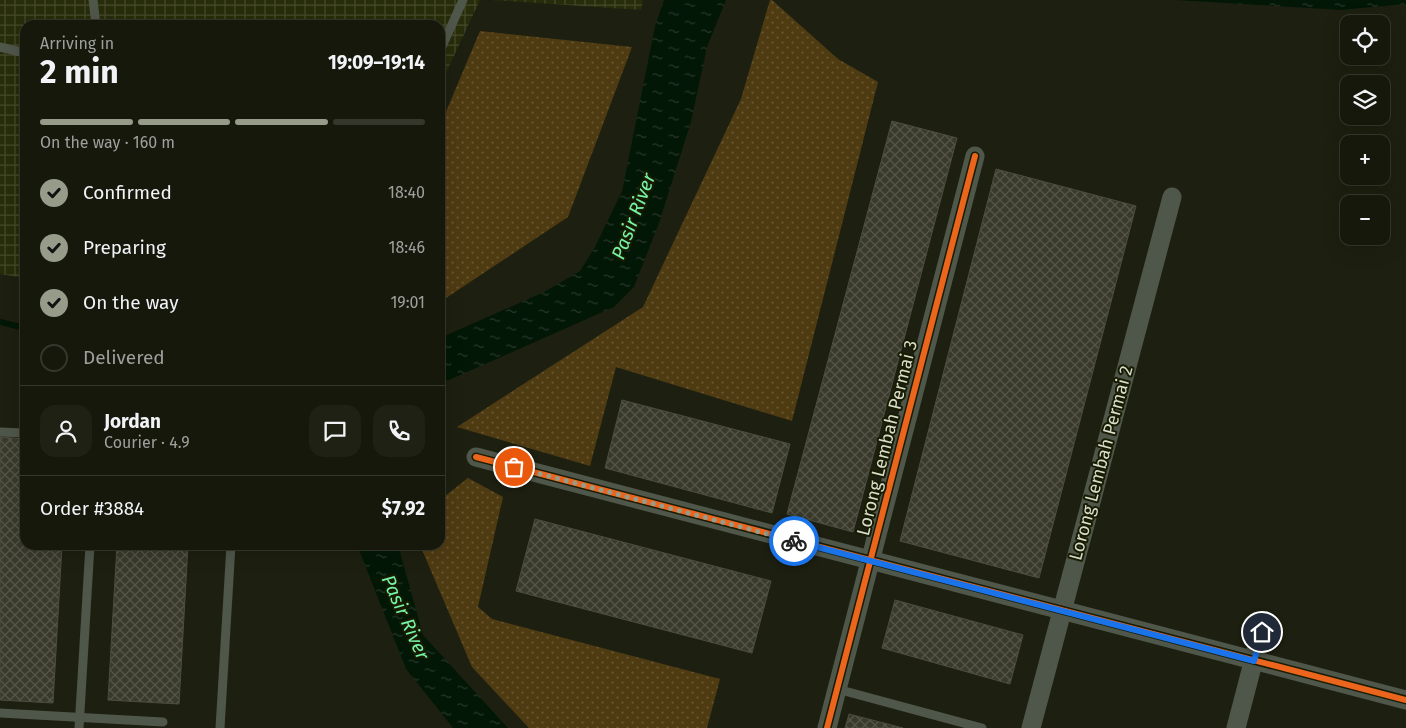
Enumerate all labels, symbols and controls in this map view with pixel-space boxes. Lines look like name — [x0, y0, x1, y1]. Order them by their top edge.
map controls — [1340, 15, 1390, 245]
button: locate — [1340, 15, 1390, 65]
text: Arriving in — [40, 34, 114, 53]
text: 19:09–19:14 — [328, 51, 425, 74]
text: 2 min — [40, 53, 119, 91]
button: layers — [1340, 75, 1390, 125]
text: On the way · 160 m — [40, 133, 175, 152]
button: + — [1340, 135, 1390, 185]
water label: Pasir River — [607, 169, 661, 262]
icon: check — [40, 179, 68, 207]
text: Confirmed — [83, 181, 172, 204]
text: 18:40 — [388, 183, 425, 202]
button: − — [1340, 195, 1390, 245]
icon: check — [40, 234, 68, 262]
text: Preparing — [83, 236, 166, 259]
text: 18:46 — [388, 238, 425, 257]
icon: check — [40, 289, 68, 317]
text: On the way — [83, 291, 179, 314]
text: 19:01 — [390, 293, 425, 312]
street label: Lorong Lembah Permai 3 — [852, 338, 922, 538]
text: Delivered — [83, 346, 165, 369]
street label: Lorong Lembah Permai 2 — [1064, 363, 1138, 563]
button: person — [40, 405, 92, 457]
button: chat — [309, 405, 361, 457]
button: phone — [373, 405, 425, 457]
text: Jordan — [104, 410, 161, 433]
text: Courier · 4.9 — [104, 433, 190, 452]
pin — [493, 446, 535, 488]
icon: bag — [500, 453, 528, 481]
text: Order #3884 — [40, 497, 144, 520]
text: $7.92 — [382, 497, 425, 520]
courier — [769, 516, 819, 566]
icon: bike — [780, 527, 808, 555]
water label: Pasir River — [377, 571, 435, 664]
pin — [1241, 611, 1283, 653]
icon: home — [1248, 618, 1276, 646]

